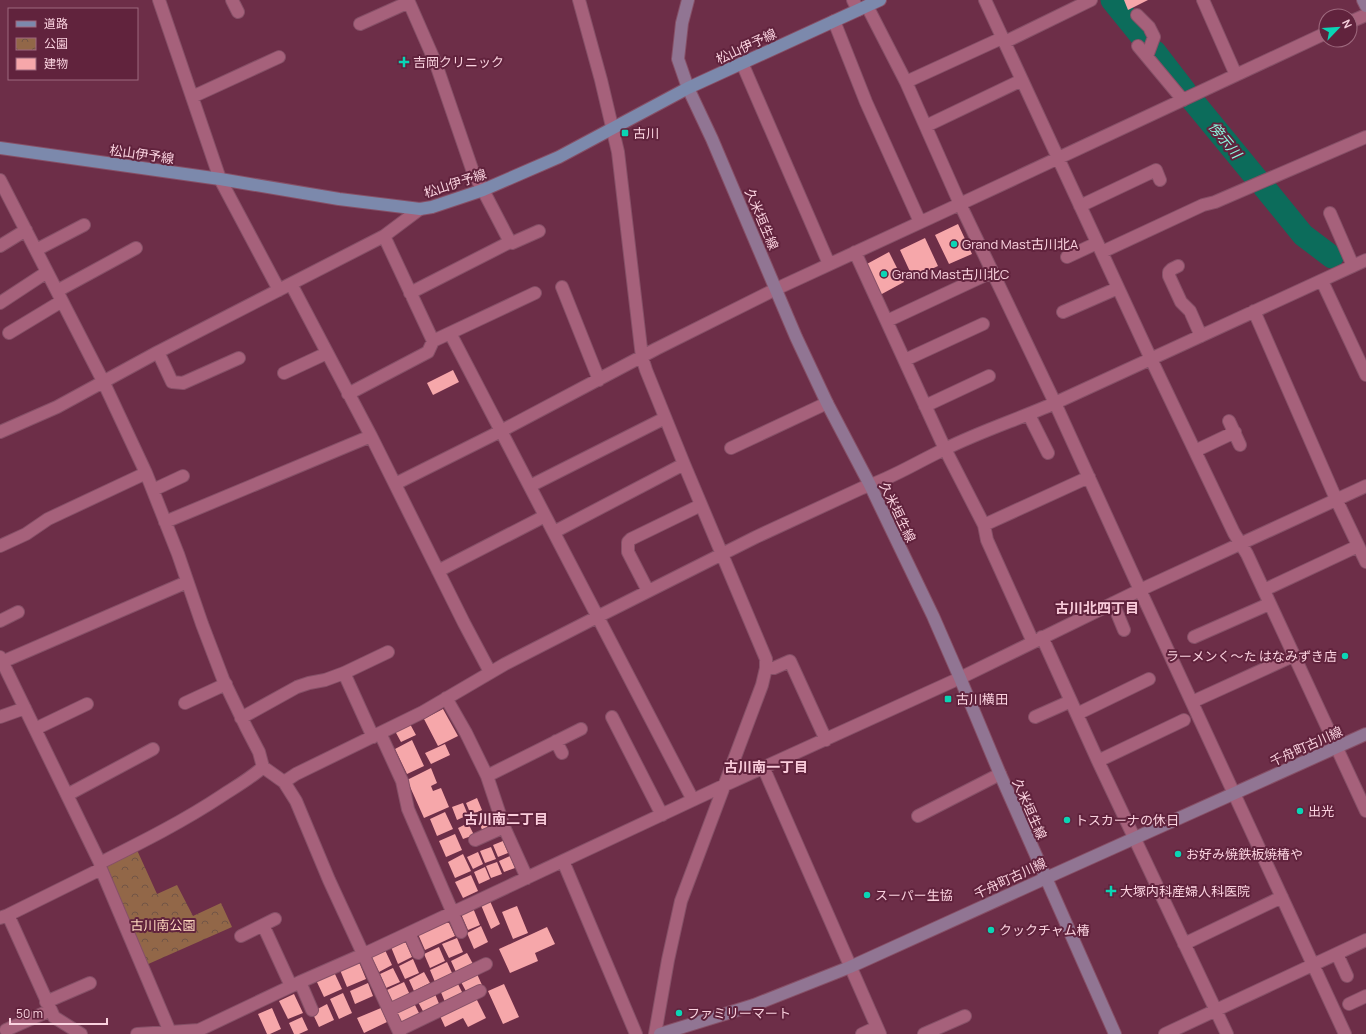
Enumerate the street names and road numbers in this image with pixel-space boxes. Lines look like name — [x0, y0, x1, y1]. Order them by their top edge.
street label: 松山伊予線 — [713, 24, 779, 68]
street label: 松山伊予線 — [109, 141, 175, 167]
street label: 松山伊予線 — [421, 164, 489, 202]
street label: 久米垣生線 — [741, 186, 783, 252]
street label: 久米垣生線 — [876, 479, 920, 545]
street label: 千舟町古川線 — [1267, 722, 1345, 770]
street label: 久米垣生線 — [1009, 776, 1051, 842]
street label: 千舟町古川線 — [971, 853, 1049, 903]

